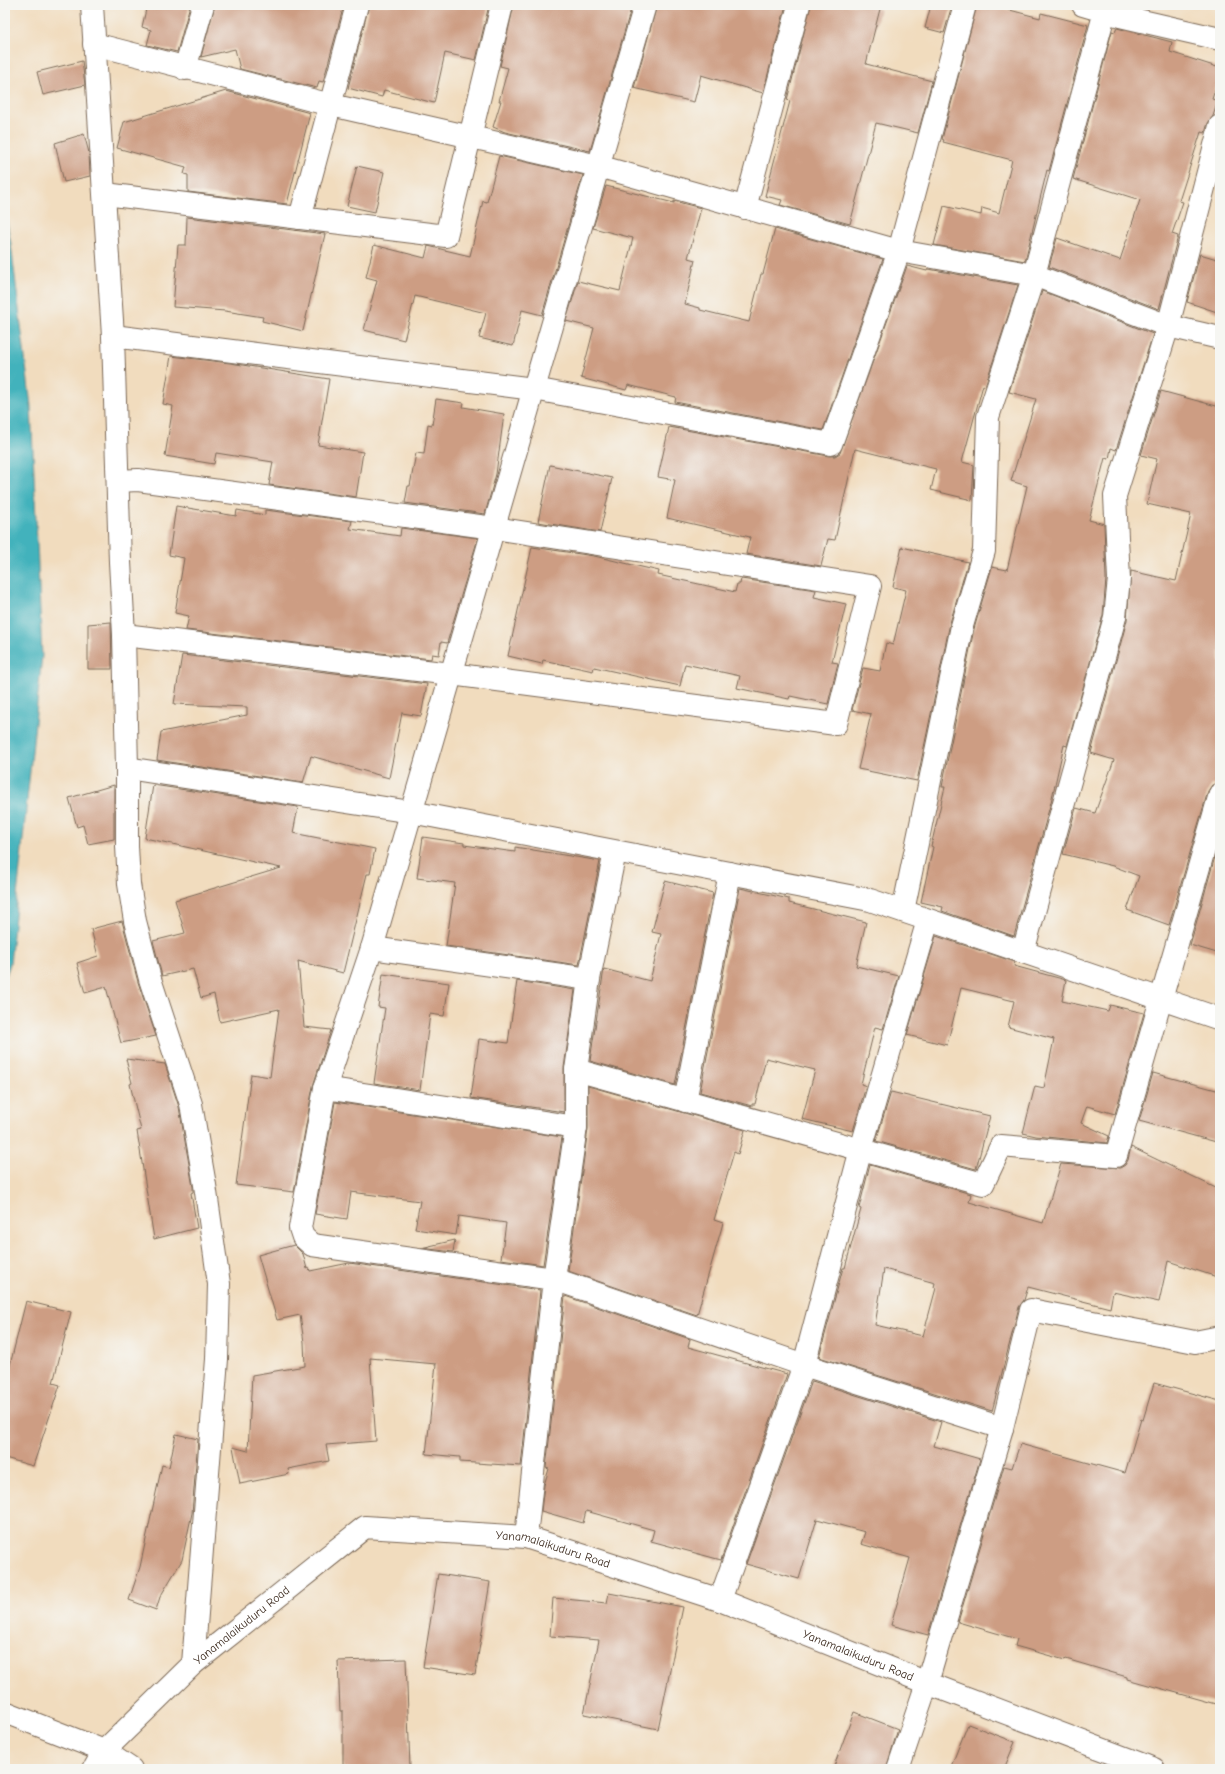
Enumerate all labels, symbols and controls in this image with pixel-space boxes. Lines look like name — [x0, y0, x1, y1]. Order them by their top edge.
street label: Yanamalaikuduru Road — [495, 1528, 612, 1571]
street label: Yanamalaikuduru Road — [191, 1583, 292, 1668]
street label: Yanamalaikuduru Road — [801, 1627, 916, 1684]

